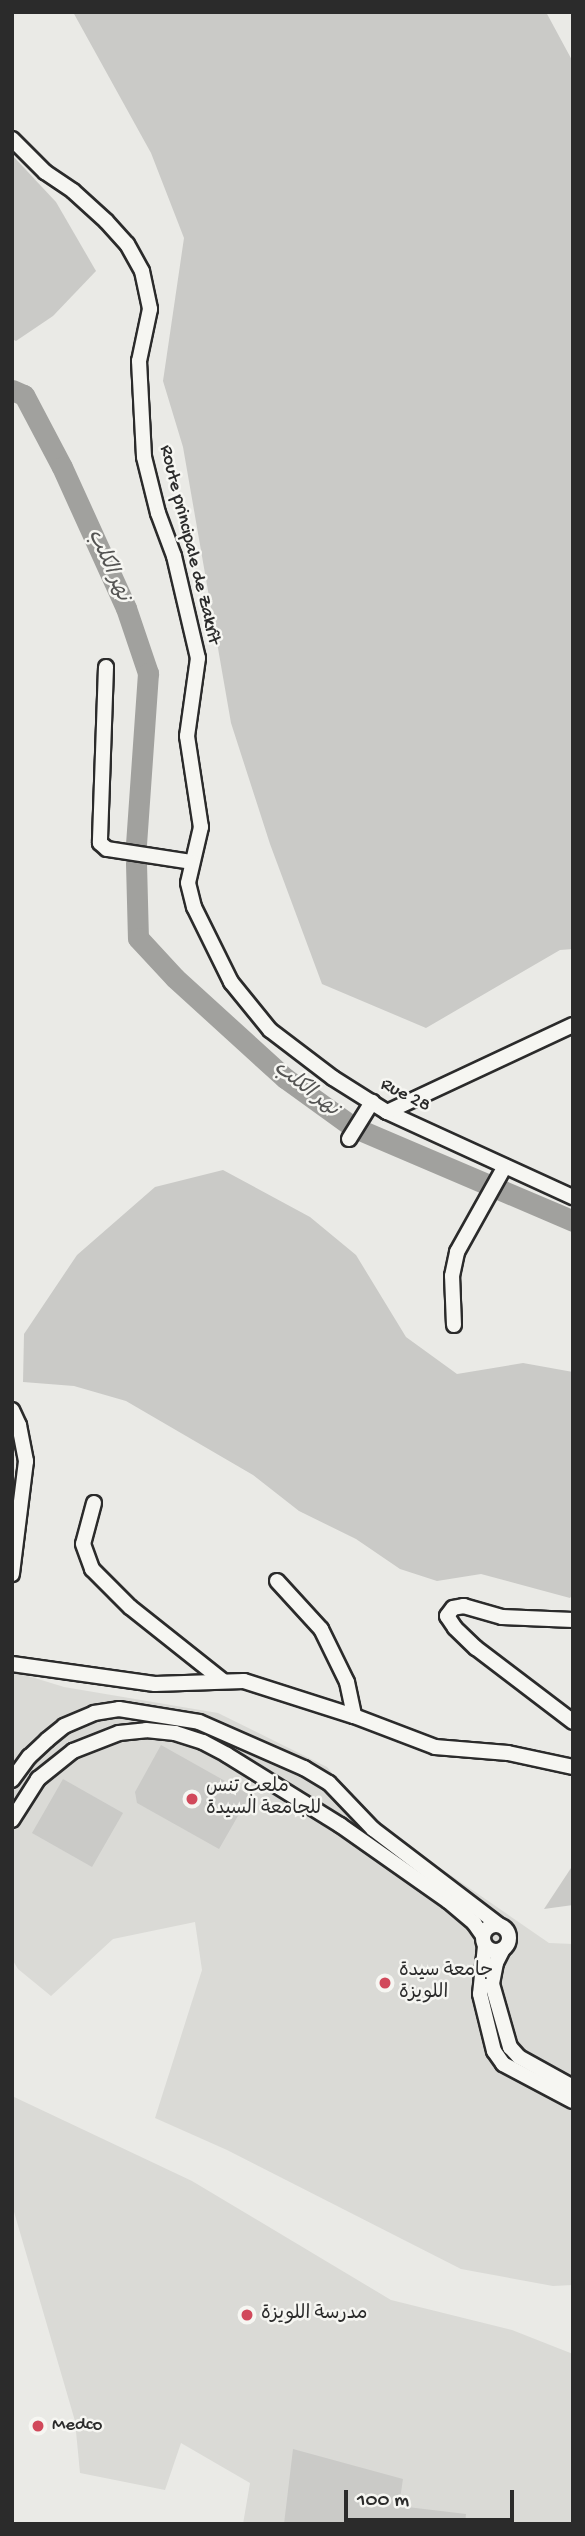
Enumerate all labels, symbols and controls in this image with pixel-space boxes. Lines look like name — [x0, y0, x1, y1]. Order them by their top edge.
street label: Route principale de Zakrît — [153, 443, 225, 647]
water label: نهر الكلب — [80, 526, 134, 606]
water label: نهر الكلب — [267, 1057, 343, 1123]
street label: Rue 28 — [376, 1074, 434, 1118]
place label: ملعب تنس للجامعة السيدة — [206, 1777, 321, 1821]
marker: ملعب تنس للجامعة السيدة — [184, 1791, 200, 1807]
place label: جامعة سيدة اللويزة — [399, 1961, 493, 2005]
marker: جامعة سيدة اللويزة — [377, 1975, 393, 1991]
place label: مدرسة اللويزة — [261, 2304, 368, 2326]
marker: مدرسة اللويزة — [239, 2307, 255, 2323]
place label: Medco — [52, 2415, 102, 2437]
marker: Medco — [30, 2418, 46, 2434]
scale bar — [347, 2476, 517, 2520]
text: 100 m — [357, 2489, 409, 2514]

